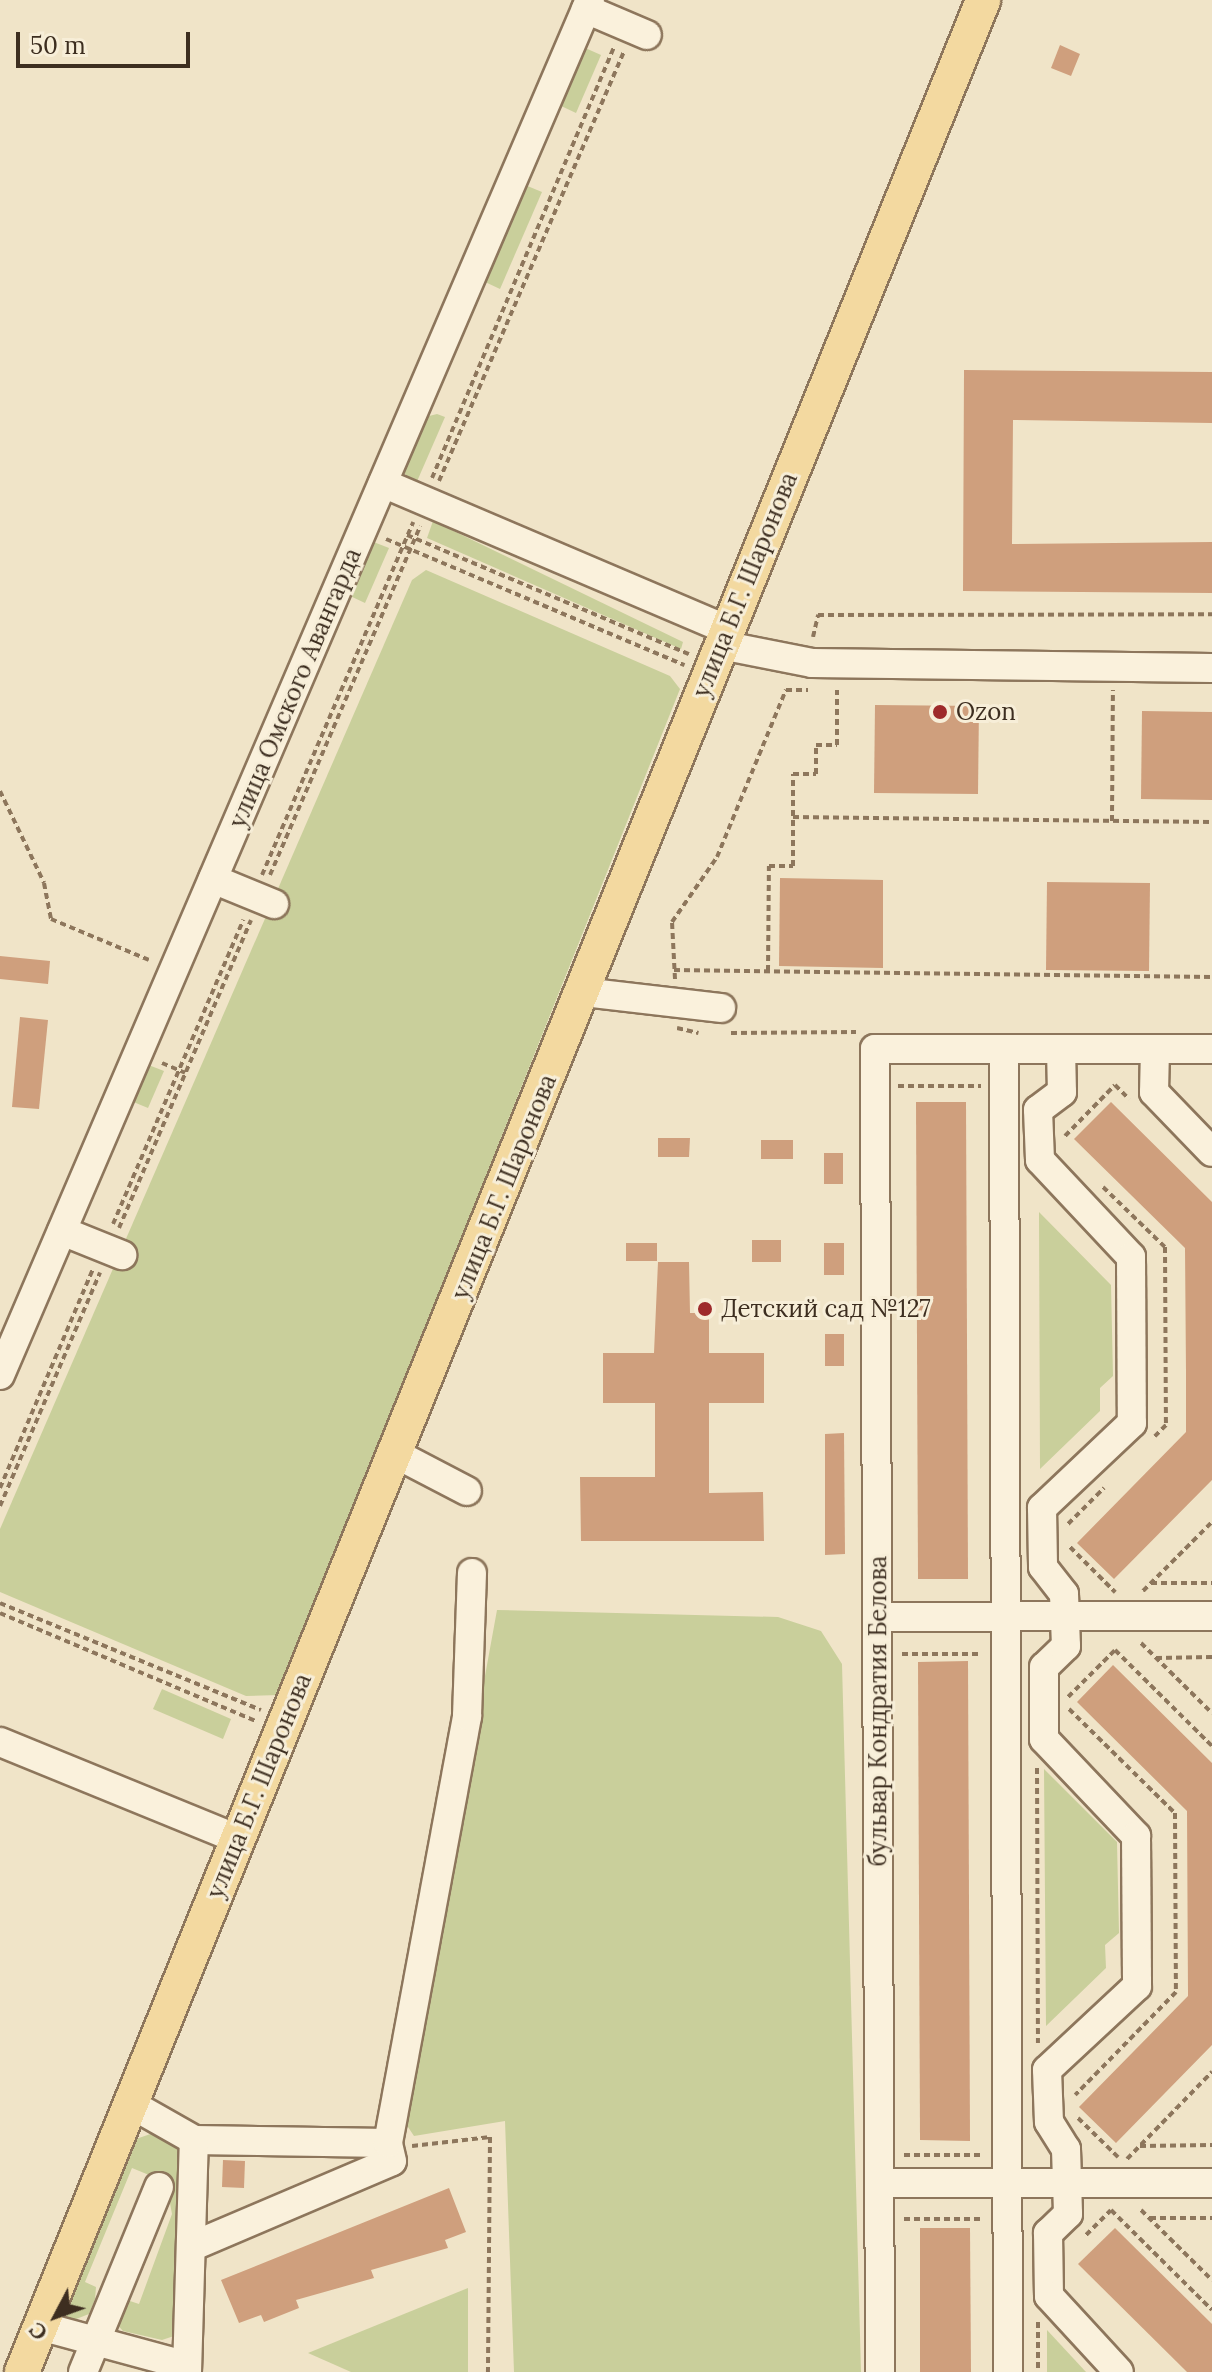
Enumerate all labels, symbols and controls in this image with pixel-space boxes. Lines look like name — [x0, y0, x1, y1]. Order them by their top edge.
scale bar — [20, 16, 194, 66]
text: 50 m — [30, 30, 86, 61]
street label: улица Б.Г. Шаронова — [687, 468, 803, 702]
street label: улица Омского Авангарда — [223, 544, 367, 832]
place label: Ozon — [956, 698, 1016, 726]
marker: Ozon — [931, 703, 949, 721]
street label: улица Б.Г. Шаронова — [446, 1070, 562, 1304]
place label: Детский сад №127 — [721, 1295, 931, 1323]
marker: Детский сад №127 — [696, 1300, 714, 1318]
street label: бульвар Кондратия Белова — [864, 1556, 892, 1866]
street label: улица Б.Г. Шаронова — [201, 1669, 317, 1903]
north arrow — [16, 2276, 96, 2356]
text: С — [22, 2317, 53, 2347]

